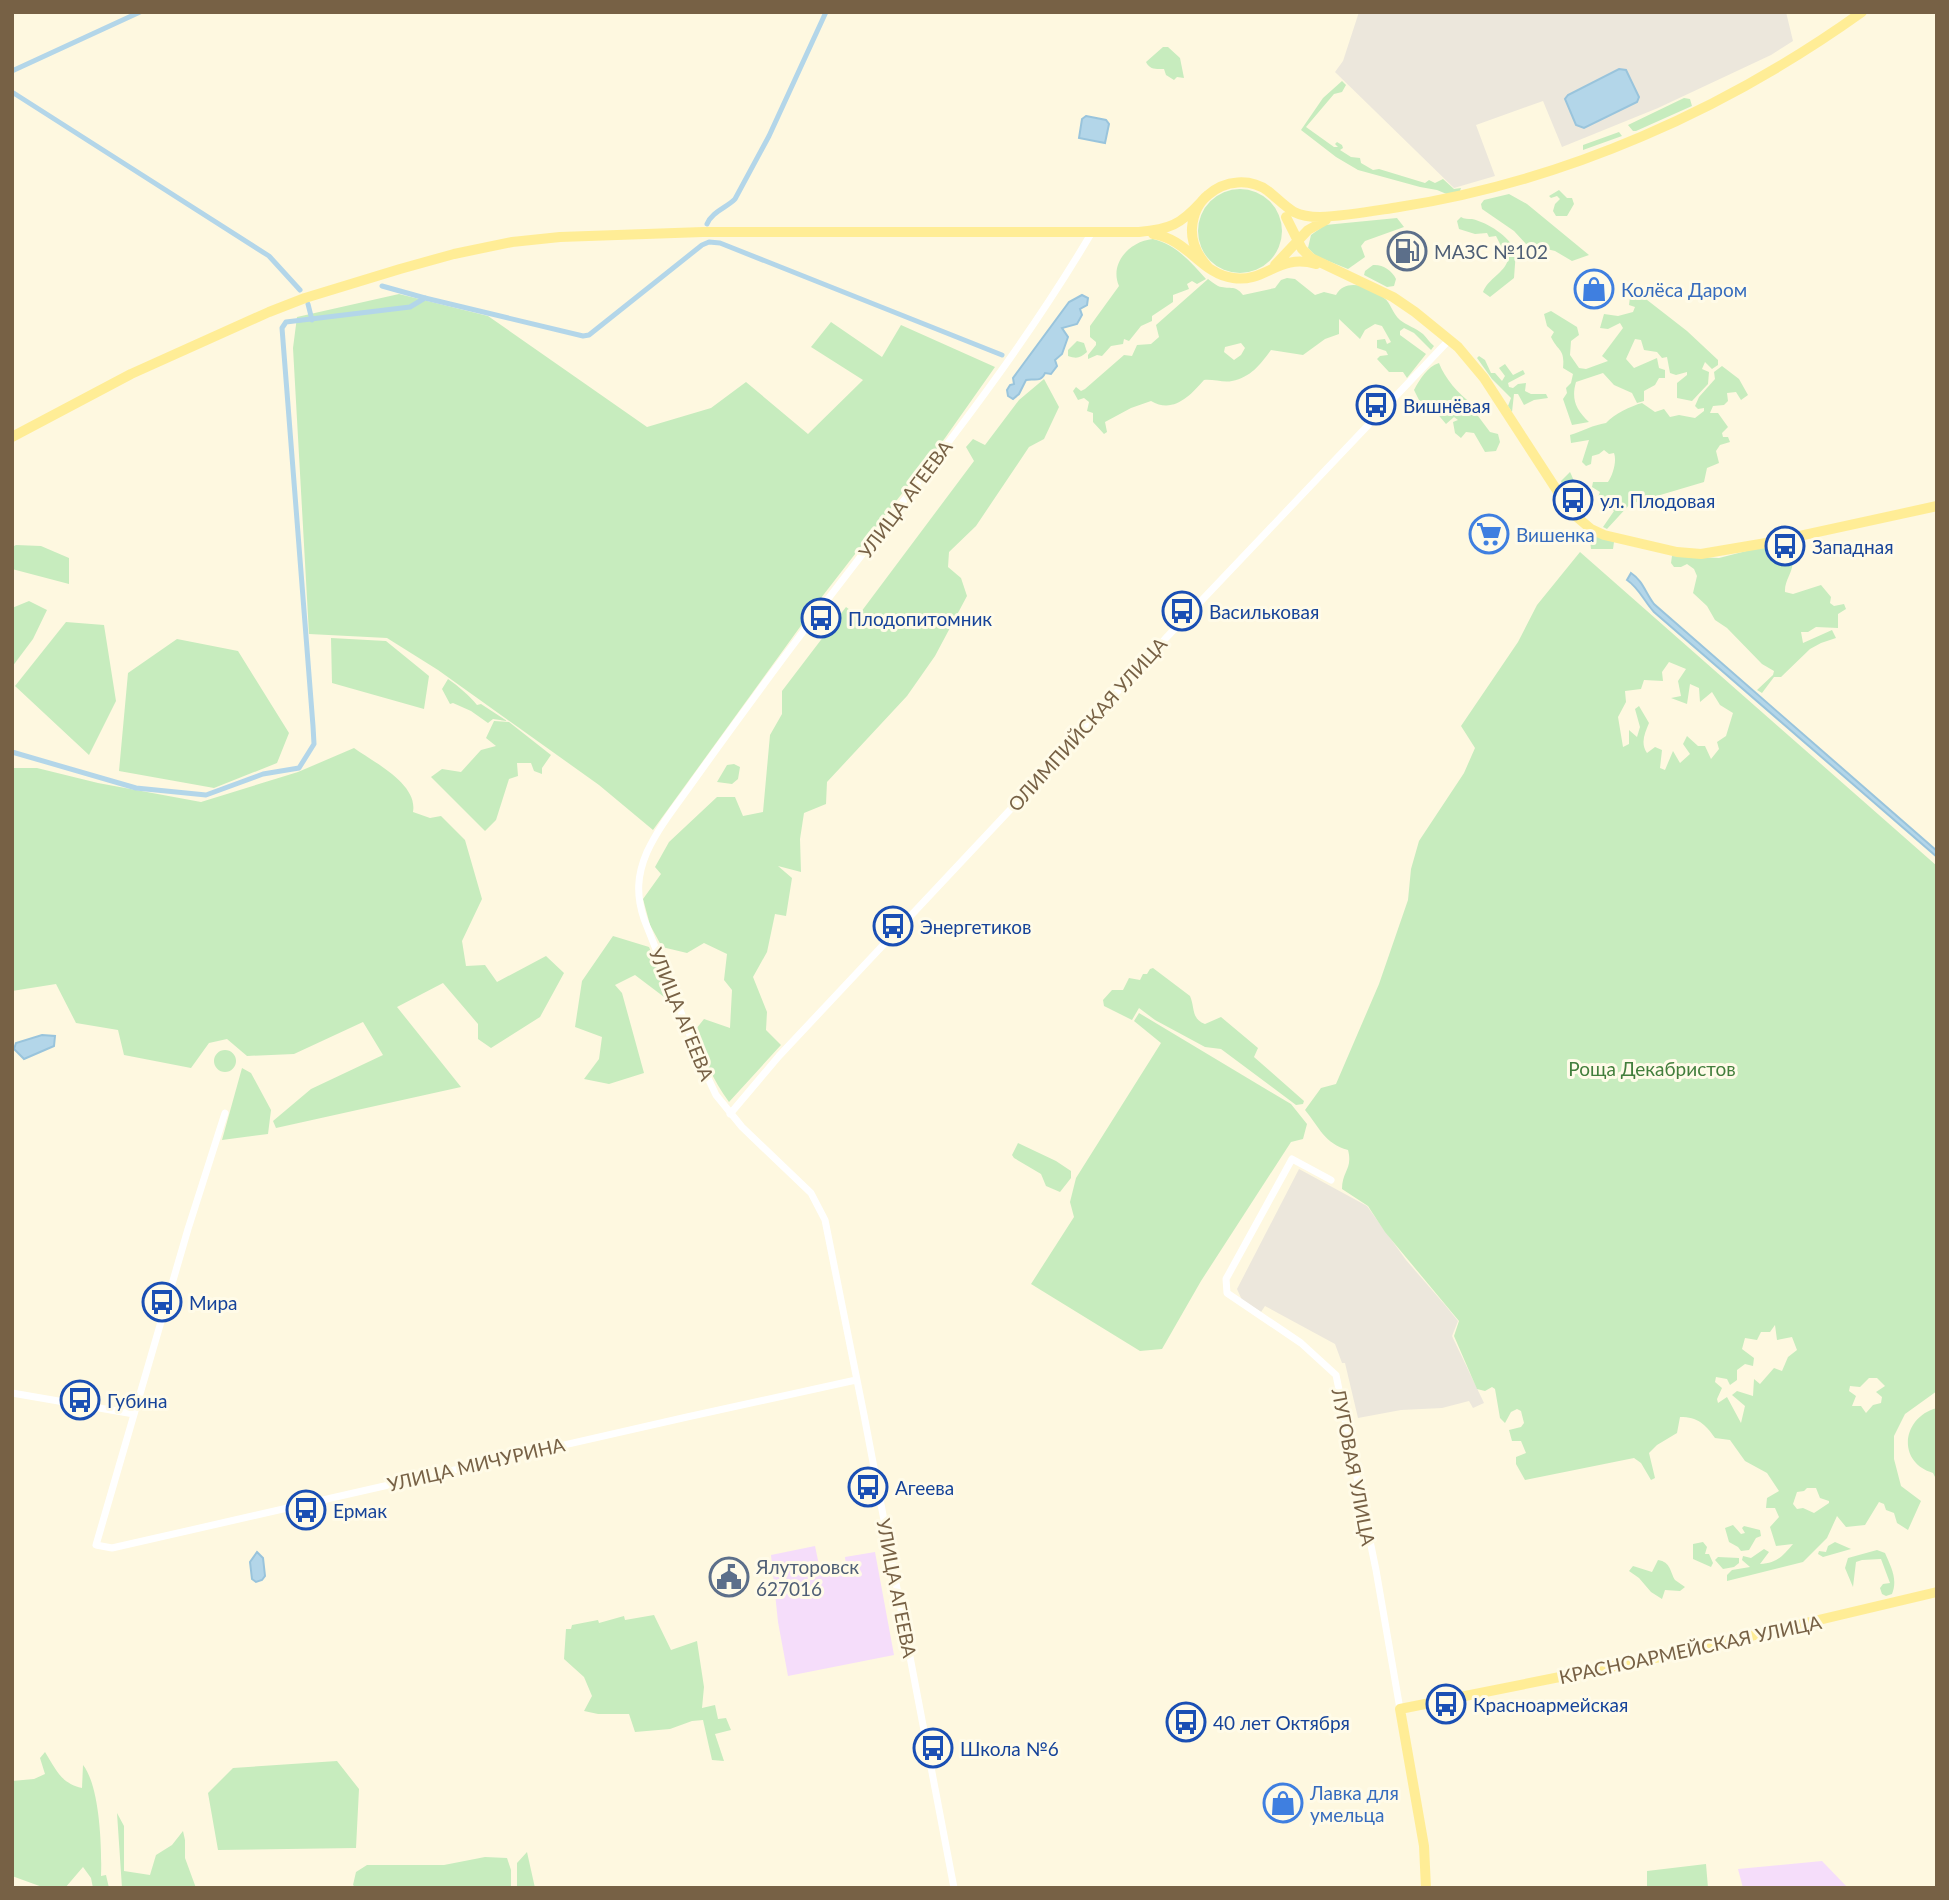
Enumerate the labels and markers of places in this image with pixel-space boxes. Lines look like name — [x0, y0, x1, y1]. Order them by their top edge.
fuel station icon: МАЗС №102 — [1386, 230, 1428, 272]
place label: МАЗС №102 — [1434, 240, 1548, 263]
shop icon: Колёса Даром — [1573, 268, 1615, 310]
place label: Колёса Даром — [1621, 278, 1747, 301]
bus stop icon: Вишнёвая — [1355, 384, 1397, 426]
place label: Вишнёвая — [1403, 394, 1491, 417]
bus stop icon: ул. Плодовая — [1552, 479, 1594, 521]
place label: ул. Плодовая — [1600, 489, 1715, 512]
supermarket icon: Вишенка — [1468, 513, 1510, 555]
place label: Вишенка — [1516, 523, 1595, 546]
bus stop icon: Западная — [1764, 525, 1806, 567]
place label: Западная — [1812, 535, 1894, 558]
bus stop icon: Васильковая — [1161, 590, 1203, 632]
bus stop icon: Плодопитомник — [800, 597, 842, 639]
place label: Васильковая — [1209, 600, 1319, 623]
place label: Плодопитомник — [848, 607, 992, 630]
bus stop icon: Энергетиков — [872, 905, 914, 947]
place label: Энергетиков — [920, 915, 1032, 938]
bus stop icon: Мира — [141, 1281, 183, 1323]
place label: Мира — [189, 1291, 238, 1314]
bus stop icon: Губина — [59, 1379, 101, 1421]
place label: Губина — [107, 1389, 167, 1412]
bus stop icon: Агеева — [847, 1466, 889, 1508]
place label: Агеева — [895, 1476, 954, 1499]
bus stop icon: Ермак — [285, 1489, 327, 1531]
place label: Ермак — [333, 1499, 387, 1522]
place label: Ялуторовск 627016 — [755, 1555, 859, 1600]
public building icon: Ялуторовск 627016 — [708, 1556, 750, 1598]
bus stop icon: Красноармейская — [1425, 1683, 1467, 1725]
place label: Красноармейская — [1473, 1693, 1628, 1716]
bus stop icon: 40 лет Октября — [1165, 1701, 1207, 1743]
place label: 40 лет Октября — [1213, 1711, 1350, 1734]
bus stop icon: Школа №6 — [912, 1727, 954, 1769]
place label: Школа №6 — [960, 1737, 1059, 1760]
place label: Лавка для умельца — [1309, 1781, 1399, 1826]
shop icon: Лавка для умельца — [1262, 1782, 1304, 1824]

